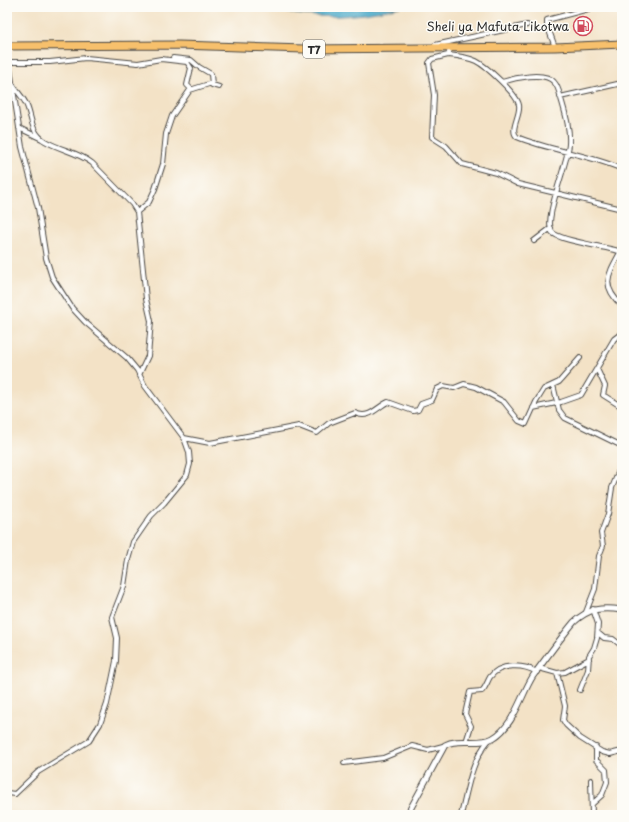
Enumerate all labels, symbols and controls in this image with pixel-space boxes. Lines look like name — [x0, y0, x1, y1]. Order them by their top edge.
fuel station icon: Sheli ya Mafuta Likotwa — [572, 15, 594, 37]
place label: Sheli ya Mafuta Likotwa — [427, 17, 570, 35]
road number: T7 — [303, 40, 325, 58]

